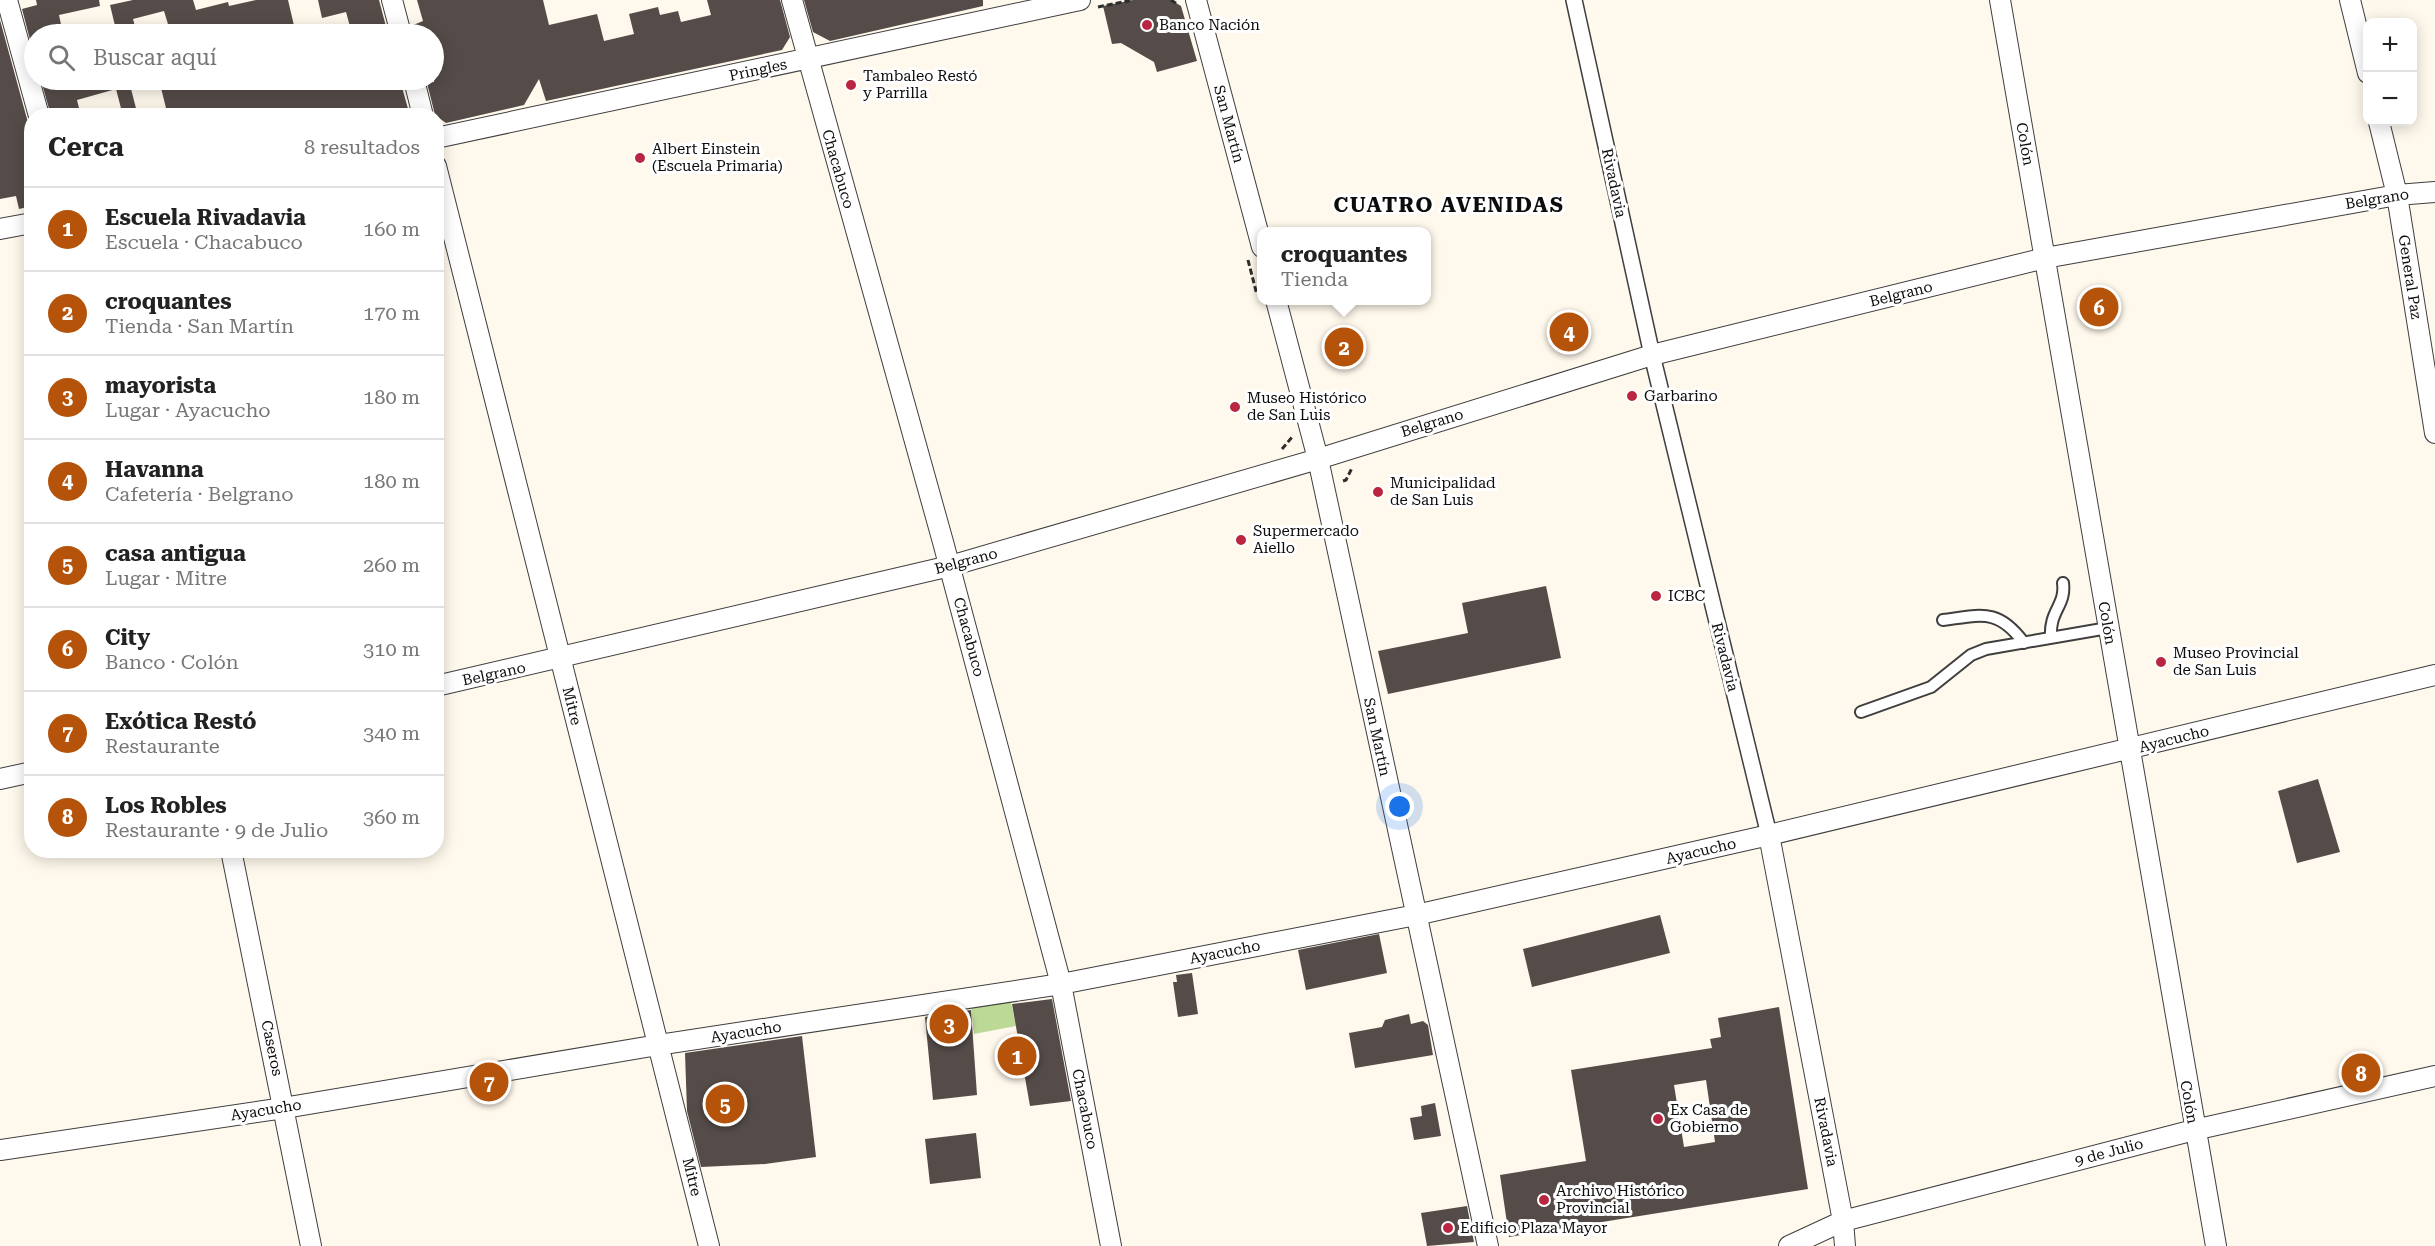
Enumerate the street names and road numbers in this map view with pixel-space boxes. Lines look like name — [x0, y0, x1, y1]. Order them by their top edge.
street label: Pringles — [727, 55, 789, 85]
street label: San Martín — [1210, 83, 1248, 165]
street label: Colón — [2012, 121, 2038, 167]
street label: Chacabuco — [818, 127, 858, 211]
street label: Rivadavia — [1598, 147, 1630, 219]
street label: Belgrano — [2344, 185, 2410, 213]
street label: General Paz — [2394, 234, 2426, 320]
street label: Belgrano — [1868, 277, 1934, 311]
street label: Belgrano — [1399, 405, 1465, 441]
street label: Belgrano — [933, 544, 999, 578]
street label: Chacabuco — [950, 595, 988, 679]
street label: Colón — [2094, 600, 2120, 646]
street label: Rivadavia — [1708, 621, 1742, 693]
street label: Belgrano — [461, 659, 527, 689]
street label: Mitre — [559, 685, 585, 727]
street label: San Martín — [1360, 696, 1394, 778]
street label: Ayacucho — [2137, 722, 2211, 756]
street label: Ayacucho — [1664, 834, 1738, 868]
street label: Ayacucho — [1188, 936, 1262, 968]
street label: Caseros — [257, 1018, 287, 1078]
street label: Ayacucho — [709, 1018, 783, 1046]
street label: Chacabuco — [1068, 1067, 1102, 1151]
street label: Colón — [2176, 1079, 2202, 1125]
street label: Ayacucho — [229, 1096, 303, 1124]
street label: Rivadavia — [1810, 1096, 1842, 1168]
street label: 9 de Julio — [2073, 1134, 2145, 1170]
street label: Mitre — [679, 1156, 705, 1198]

